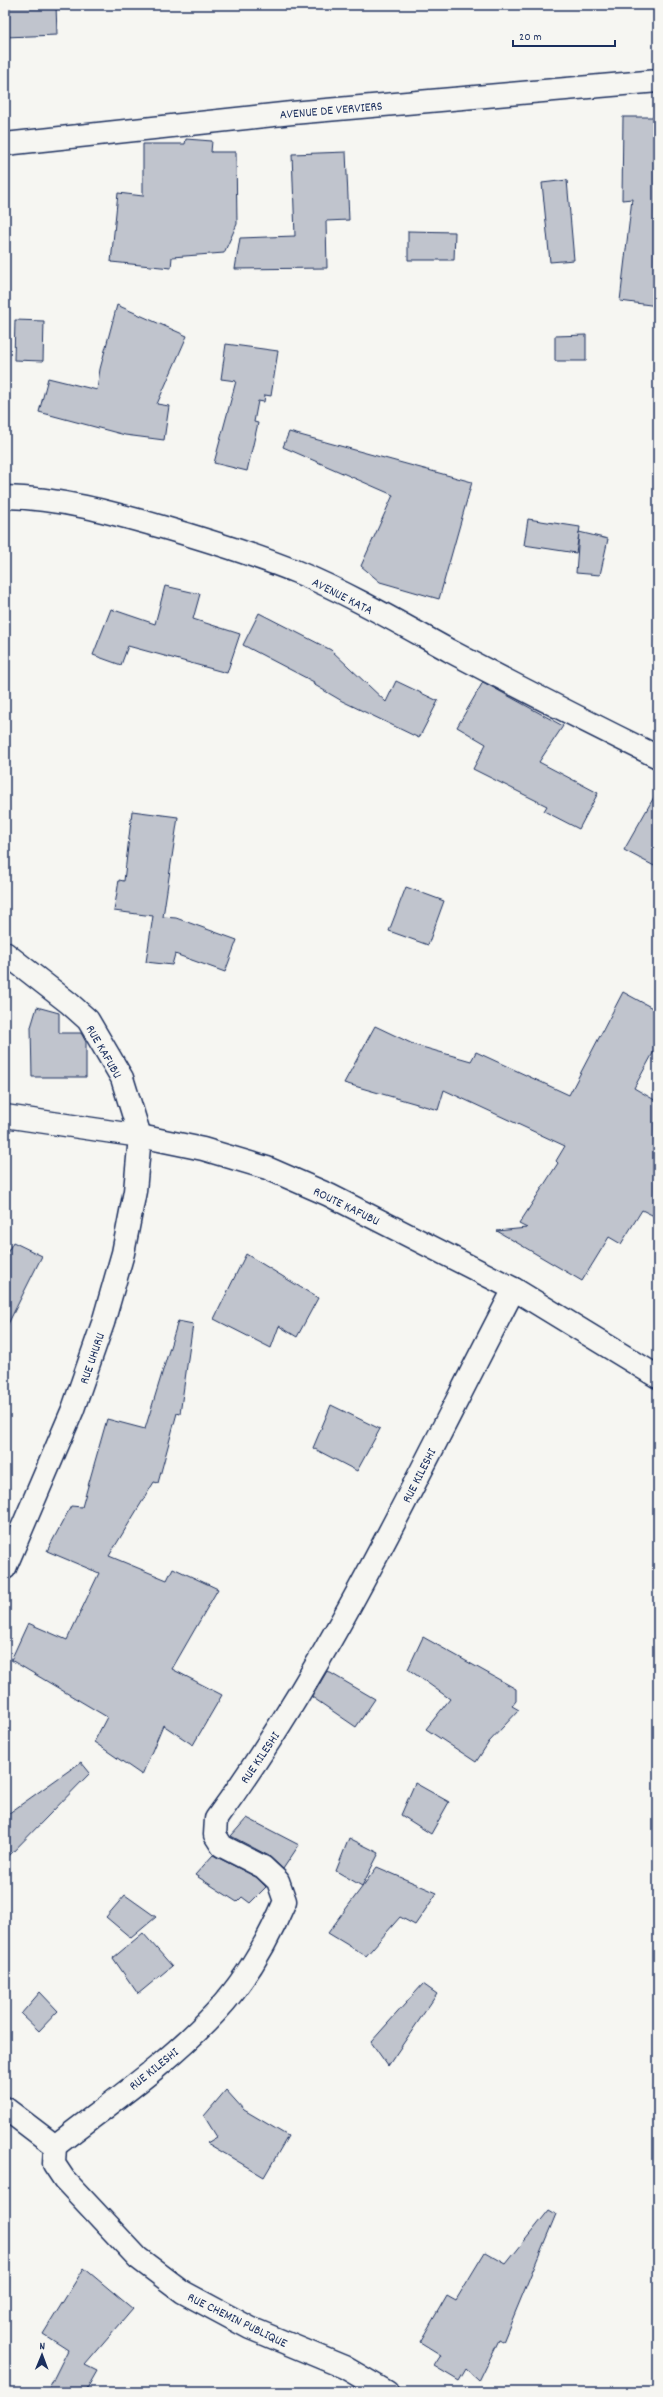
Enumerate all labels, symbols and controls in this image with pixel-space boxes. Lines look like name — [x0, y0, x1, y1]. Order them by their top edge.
scale bar — [513, 22, 615, 48]
text: 20 m — [519, 29, 542, 46]
street label: AVENUE DE VERVIERS — [279, 98, 384, 125]
street label: AVENUE KATA — [308, 574, 376, 621]
street label: RUE KAFUBU — [80, 1022, 126, 1083]
street label: ROUTE KAFUBU — [310, 1183, 382, 1232]
street label: RUE UHURU — [76, 1331, 111, 1387]
street label: RUE KILESHI — [398, 1445, 442, 1507]
street label: RUE KILESHI — [237, 1729, 285, 1788]
street label: RUE KILESHI — [126, 2044, 184, 2096]
street label: RUE CHEMIN PUBLIQUE — [184, 2289, 290, 2354]
north arrow — [22, 2335, 62, 2375]
text: N — [39, 2339, 46, 2355]

